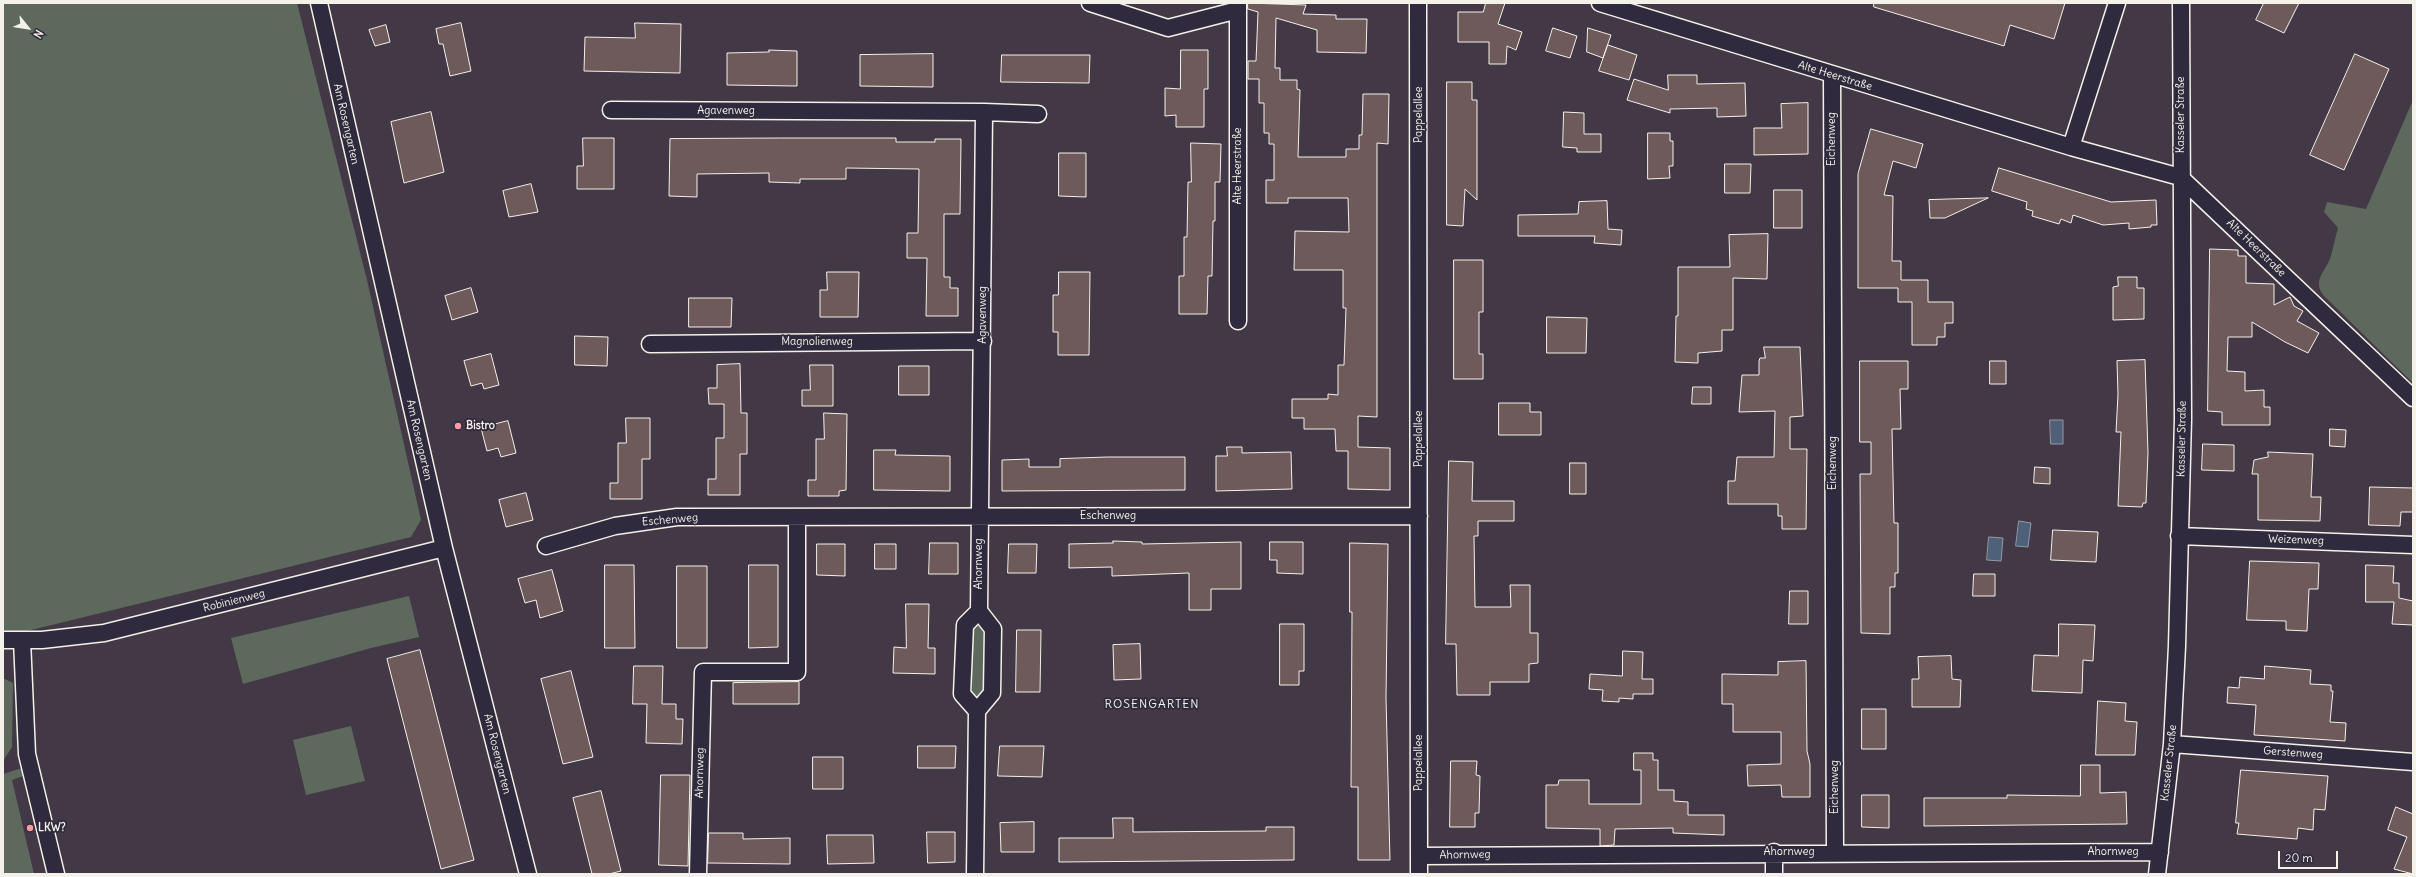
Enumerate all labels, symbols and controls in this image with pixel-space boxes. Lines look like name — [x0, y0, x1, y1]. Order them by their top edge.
north arrow — [8, 8, 48, 48]
text: N — [30, 27, 46, 41]
street label: Alte Heerstraße — [1796, 58, 1874, 94]
street label: Kasseler Straße — [2174, 77, 2188, 153]
street label: Am Rosengarten — [330, 82, 362, 166]
street label: Pappelallee — [1412, 87, 1426, 143]
street label: Agavenweg — [697, 104, 755, 118]
street label: Eichenweg — [1825, 112, 1839, 166]
street label: Alte Heerstraße — [1231, 127, 1245, 205]
street label: Alte Heerstraße — [2224, 216, 2288, 280]
street label: Agavenweg — [976, 286, 990, 344]
street label: Magnolienweg — [781, 335, 853, 349]
street label: Am Rosengarten — [403, 398, 435, 482]
street label: Kasseler Straße — [2175, 401, 2189, 477]
street label: Pappelallee — [1412, 411, 1426, 467]
place label: Bistro — [466, 419, 495, 433]
marker: Bistro — [453, 421, 463, 431]
street label: Eichenweg — [1826, 436, 1840, 490]
street label: Eschenweg — [1080, 509, 1136, 523]
street label: Eschenweg — [641, 511, 699, 529]
street label: Weizenweg — [2268, 532, 2324, 548]
street label: Ahornweg — [972, 538, 986, 590]
street label: Robinienweg — [202, 587, 266, 615]
district label: ROSENGARTEN — [1104, 698, 1200, 712]
street label: Am Rosengarten — [481, 712, 513, 796]
street label: Kasseler Straße — [2158, 724, 2180, 802]
street label: Pappelallee — [1412, 735, 1426, 791]
street label: Gerstenweg — [2263, 744, 2323, 762]
street label: Ahornweg — [693, 747, 707, 799]
street label: Eichenweg — [1828, 760, 1842, 814]
place label: LKW? — [38, 821, 66, 835]
marker: LKW? — [25, 823, 35, 833]
scale bar — [2280, 843, 2340, 869]
street label: Ahornweg — [1763, 845, 1815, 859]
street label: Ahornweg — [2087, 845, 2139, 859]
street label: Ahornweg — [1439, 848, 1491, 862]
text: 20 m — [2285, 850, 2313, 865]

